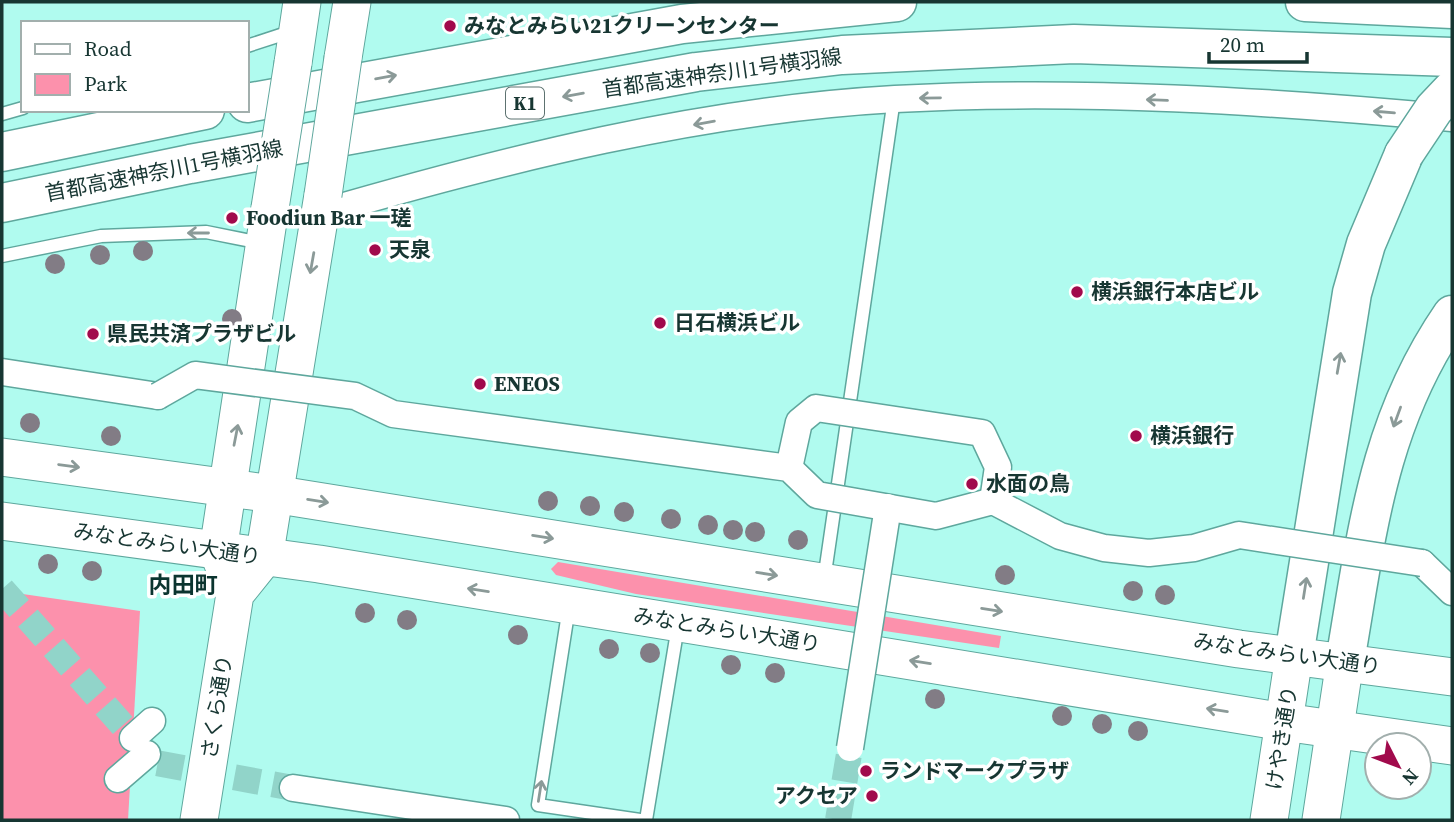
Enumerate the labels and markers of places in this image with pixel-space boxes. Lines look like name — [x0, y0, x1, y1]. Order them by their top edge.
place label: みなとみらい21クリーンセンター — [464, 11, 780, 40]
marker: みなとみらい21クリーンセンター — [442, 18, 458, 34]
place label: Foodiun Bar 一瑳 — [246, 203, 411, 232]
marker: Foodiun Bar 一瑳 — [224, 210, 240, 226]
place label: 天泉 — [389, 235, 431, 264]
marker: 天泉 — [367, 242, 383, 258]
place label: 横浜銀行本店ビル — [1091, 277, 1259, 306]
marker: 横浜銀行本店ビル — [1069, 284, 1085, 300]
place label: 日石横浜ビル — [674, 308, 800, 337]
marker: 日石横浜ビル — [652, 315, 668, 331]
place label: 県民共済プラザビル — [107, 319, 296, 348]
marker: 県民共済プラザビル — [85, 326, 101, 342]
place label: ENEOS — [494, 369, 560, 398]
marker: ENEOS — [472, 376, 488, 392]
place label: 横浜銀行 — [1150, 421, 1234, 450]
marker: 横浜銀行 — [1128, 428, 1144, 444]
place label: 水面の鳥 — [986, 469, 1070, 498]
marker: 水面の鳥 — [964, 476, 980, 492]
place label: ランドマークプラザ — [880, 756, 1069, 785]
marker: ランドマークプラザ — [858, 763, 874, 779]
place label: アクセア — [775, 781, 858, 810]
marker: アクセア — [864, 788, 880, 804]

